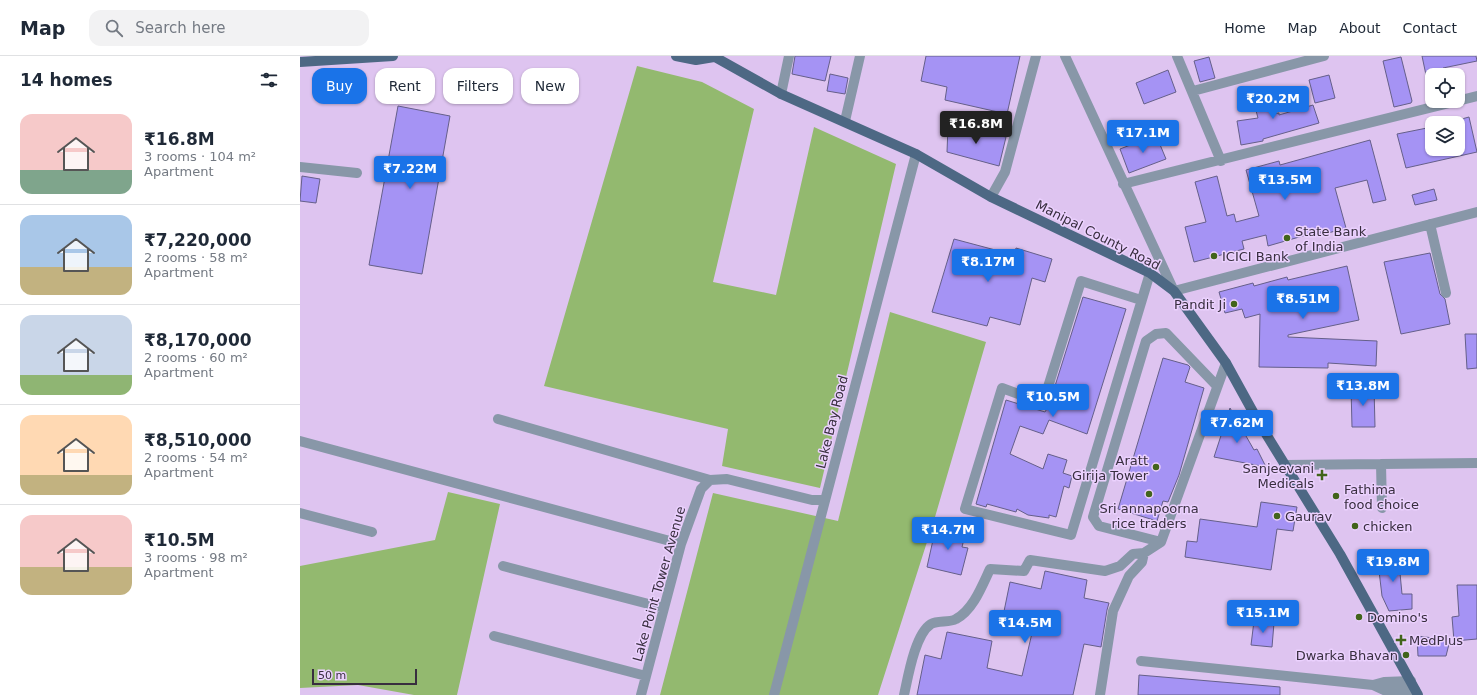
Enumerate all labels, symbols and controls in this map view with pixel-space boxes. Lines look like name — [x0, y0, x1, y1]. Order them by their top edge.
search box — [89, 10, 369, 46]
text: Map — [20, 17, 65, 39]
icon: search — [103, 17, 125, 39]
text: Search here — [135, 19, 225, 37]
text: Home — [1224, 20, 1266, 36]
text: Map — [1288, 20, 1317, 36]
text: About — [1339, 20, 1381, 36]
text: Contact — [1403, 20, 1457, 36]
chip: Buy — [312, 68, 367, 104]
chip: Rent — [375, 68, 435, 104]
chip: Filters — [443, 68, 513, 104]
chip: New — [521, 68, 579, 104]
map controls — [1425, 68, 1465, 156]
button: locate — [1425, 68, 1465, 108]
icon: filters — [258, 69, 280, 91]
text: 14 homes — [20, 70, 113, 90]
pin: ₹20.2M — [1240, 86, 1306, 120]
text: ₹20.2M — [1246, 91, 1300, 106]
pin: ₹16.8M — [943, 111, 1009, 145]
text: ₹16.8M — [949, 116, 1003, 131]
button: layers — [1425, 116, 1465, 156]
pin: ₹17.1M — [1110, 120, 1176, 154]
text: ₹17.1M — [1116, 125, 1170, 140]
text: ₹16.8M — [144, 129, 215, 149]
icon: home — [52, 130, 100, 178]
text: 3 rooms · 104 m² — [144, 149, 256, 164]
pin: ₹7.22M — [377, 156, 443, 190]
text: ₹7.22M — [383, 161, 437, 176]
text: Apartment — [144, 164, 214, 179]
pin: ₹13.5M — [1252, 167, 1318, 201]
text: ₹13.5M — [1258, 172, 1312, 187]
street label: Manipal County Road — [1033, 197, 1163, 273]
place label: State Bank of India — [1295, 224, 1367, 254]
text: ₹7,220,000 — [144, 230, 252, 250]
icon: home — [52, 231, 100, 279]
marker: State Bank of India — [1282, 233, 1292, 243]
pin: ₹8.17M — [955, 249, 1021, 283]
place label: ICICI Bank — [1222, 249, 1289, 264]
text: 2 rooms · 58 m² — [144, 250, 248, 265]
marker: ICICI Bank — [1209, 251, 1219, 261]
text: ₹8.17M — [961, 254, 1015, 269]
text: Apartment — [144, 265, 214, 280]
pin: ₹8.51M — [1270, 286, 1336, 320]
text: ₹8.51M — [1276, 291, 1330, 306]
place label: Pandit Ji — [1174, 297, 1226, 312]
marker: Pandit Ji — [1229, 299, 1239, 309]
text: ₹8,170,000 — [144, 330, 252, 350]
icon: home — [52, 331, 100, 379]
text: 2 rooms · 60 m² — [144, 350, 248, 365]
text: Apartment — [144, 365, 214, 380]
pin: ₹13.8M — [1330, 373, 1396, 407]
street label: Lake Bay Road — [813, 374, 851, 470]
text: ₹13.8M — [1336, 378, 1390, 393]
pin: ₹10.5M — [1020, 384, 1086, 418]
text: ₹10.5M — [1026, 389, 1080, 404]
pin: ₹7.62M — [1204, 410, 1270, 444]
text: ₹7.62M — [1210, 415, 1264, 430]
text: ₹8,510,000 — [144, 430, 252, 450]
icon: home — [52, 431, 100, 479]
text: 2 rooms · 54 m² — [144, 450, 248, 465]
place label: Aratt Girija Tower — [1072, 453, 1149, 483]
place label: Sanjeevani Medicals — [1242, 461, 1314, 491]
marker: Aratt Girija Tower — [1151, 462, 1161, 472]
text: Apartment — [144, 465, 214, 480]
marker: Sanjeevani Medicals — [1317, 470, 1327, 480]
place label: Fathima food choice — [1344, 482, 1419, 512]
marker: Sri annapoorna rice traders — [1144, 489, 1154, 499]
marker: Fathima food choice — [1331, 491, 1341, 501]
place label: Sri annapoorna rice traders — [1099, 501, 1199, 531]
street label: Lake Point Tower Avenue — [630, 505, 688, 663]
place label: Gaurav — [1285, 509, 1333, 524]
marker: Gaurav — [1272, 511, 1282, 521]
pin: ₹14.7M — [915, 517, 981, 551]
place label: chicken — [1363, 519, 1412, 534]
marker: chicken — [1350, 521, 1360, 531]
text: ₹14.7M — [921, 522, 975, 537]
text: ₹10.5M — [144, 530, 215, 550]
icon: home — [52, 531, 100, 579]
pin: ₹19.8M — [1360, 549, 1426, 583]
text: 3 rooms · 98 m² — [144, 550, 248, 565]
text: ₹19.8M — [1366, 554, 1420, 569]
text: Apartment — [144, 565, 214, 580]
pin: ₹15.1M — [1230, 600, 1296, 634]
text: ₹15.1M — [1236, 605, 1290, 620]
pin: ₹14.5M — [992, 610, 1058, 644]
place label: Domino's — [1367, 610, 1428, 625]
marker: Domino's — [1354, 612, 1364, 622]
text: ₹14.5M — [998, 615, 1052, 630]
place label: MedPlus — [1409, 633, 1463, 648]
marker: MedPlus — [1396, 635, 1406, 645]
place label: Dwarka Bhavan — [1296, 648, 1398, 663]
marker: Dwarka Bhavan — [1401, 650, 1411, 660]
scale bar — [312, 667, 417, 686]
text: 50 m — [318, 669, 346, 682]

